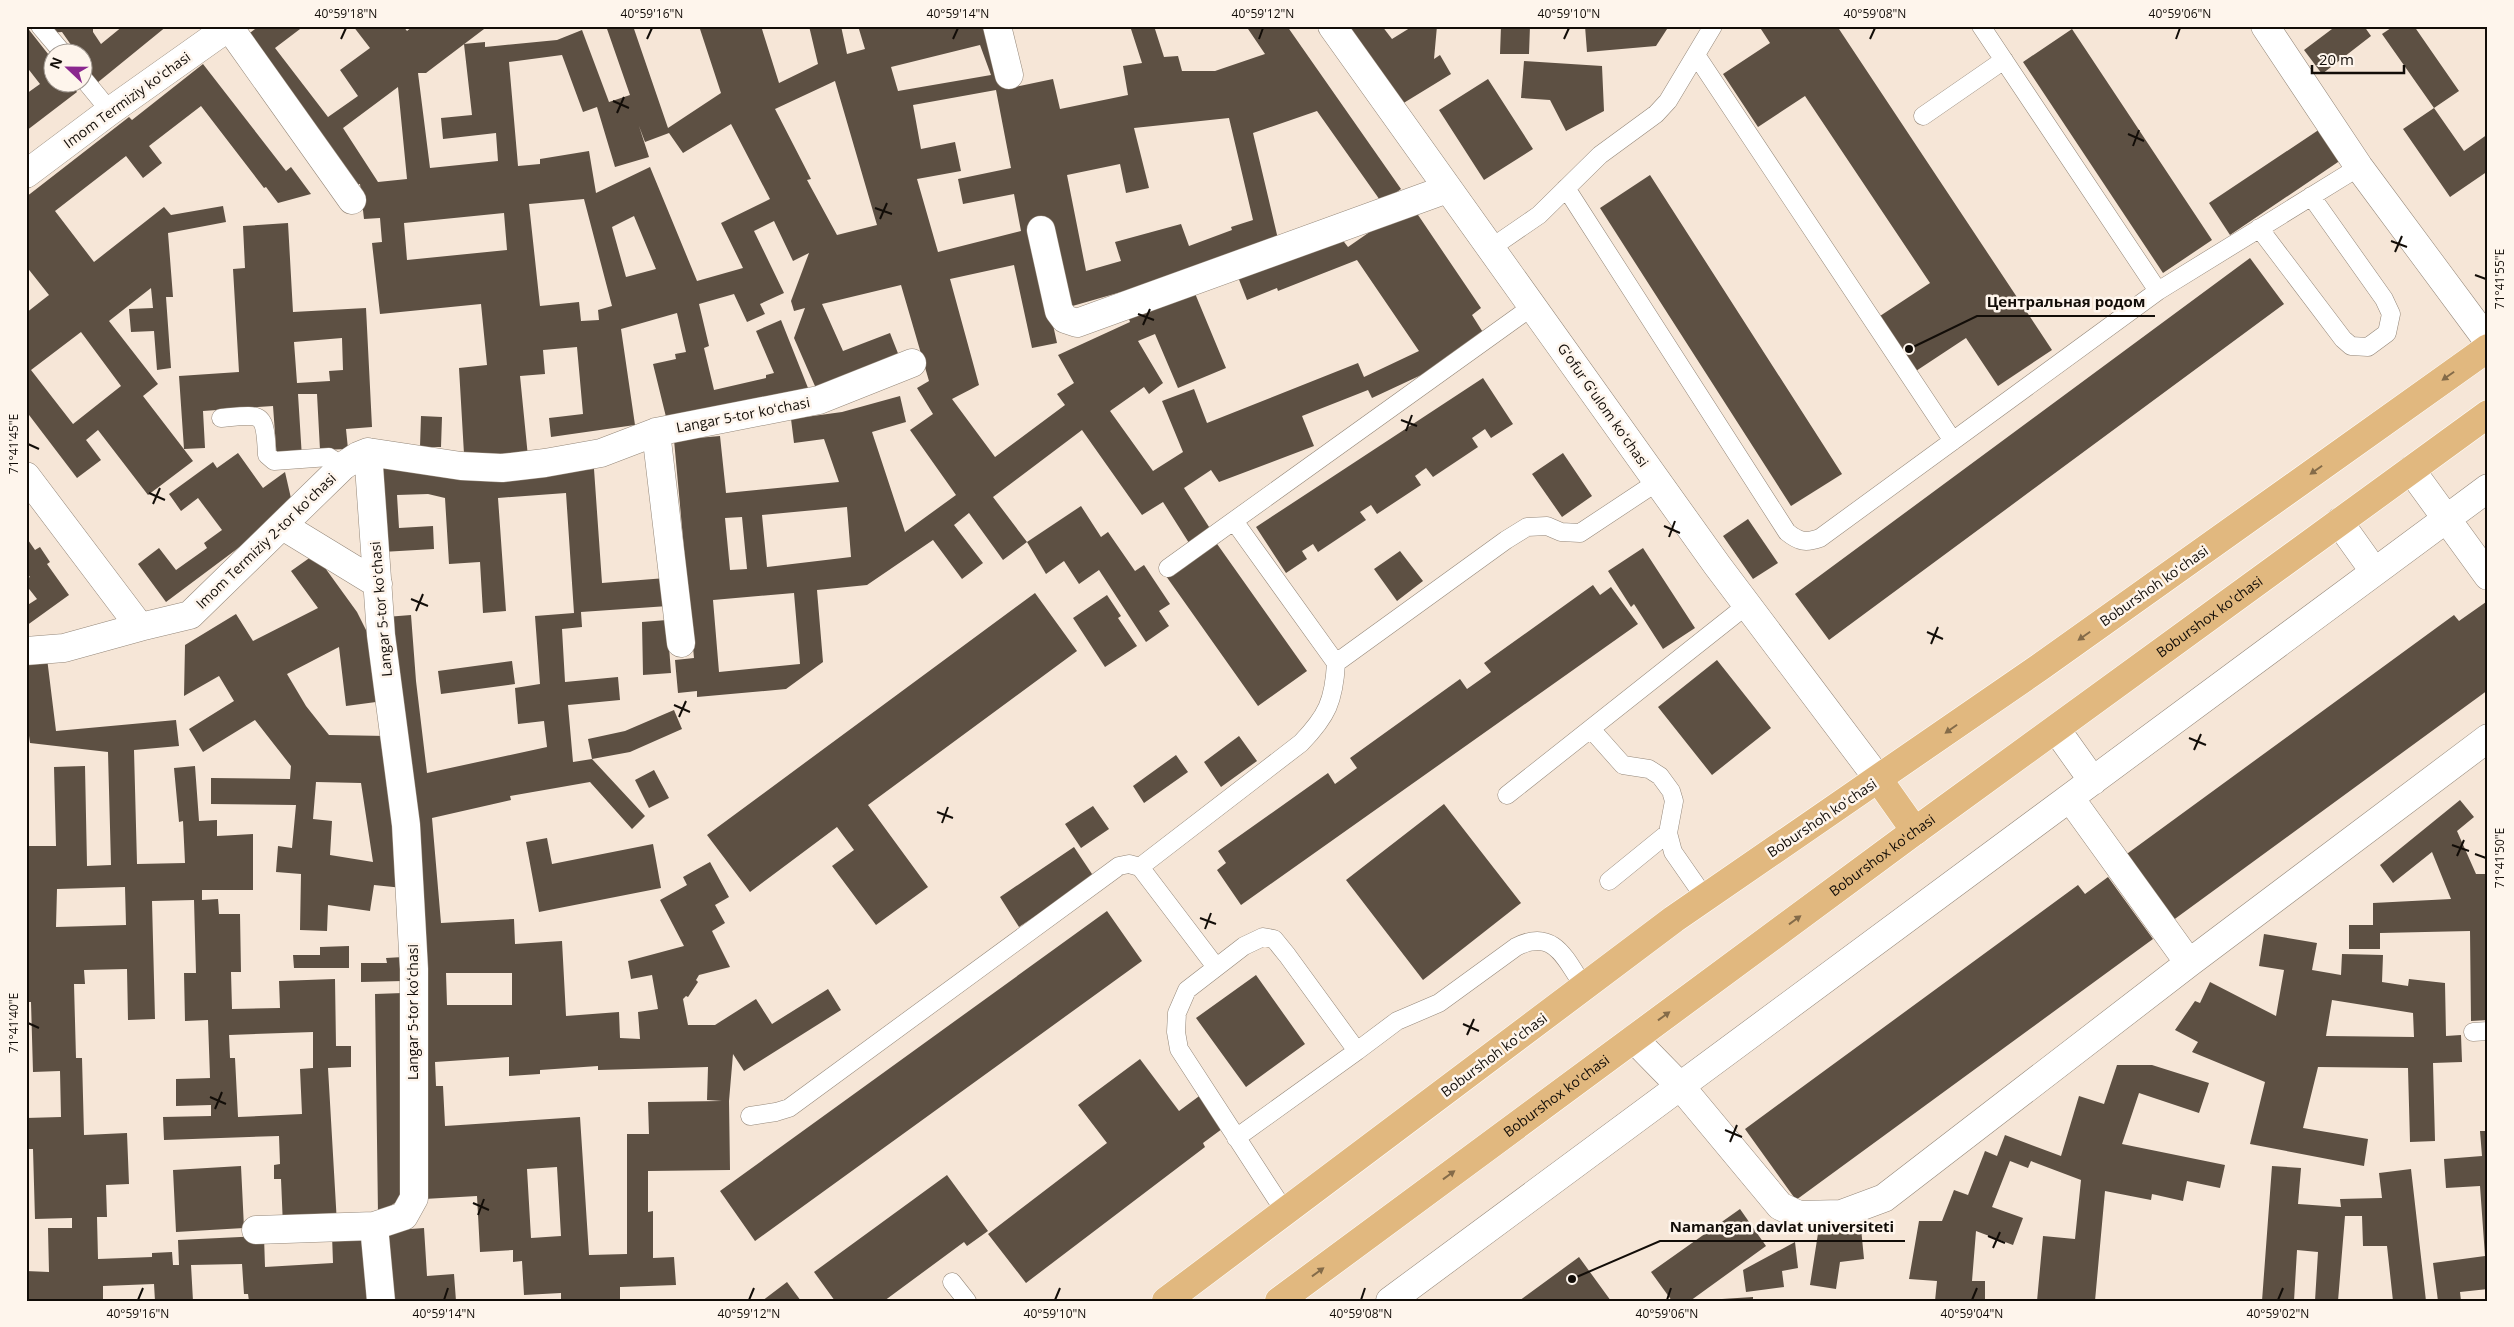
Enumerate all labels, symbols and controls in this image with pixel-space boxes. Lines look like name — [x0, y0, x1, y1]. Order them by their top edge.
text: 40°59'18"N — [315, 5, 377, 22]
text: 40°59'16"N — [621, 5, 683, 22]
text: 40°59'14"N — [927, 5, 989, 22]
text: 40°59'12"N — [1232, 5, 1294, 22]
text: 40°59'10"N — [1538, 5, 1600, 22]
text: 40°59'08"N — [1844, 5, 1906, 22]
text: 40°59'06"N — [2149, 5, 2211, 22]
north arrow — [42, 42, 92, 92]
scale bar — [2312, 42, 2404, 74]
street label: Imom Termiziy koʻchasi — [59, 47, 194, 152]
text: 20 m — [2319, 49, 2354, 69]
text: N — [45, 54, 66, 72]
text: 71°41'55"E — [2491, 249, 2508, 309]
callout: Центральная родом — [1977, 286, 2155, 316]
text: Центральная родом — [1987, 291, 2145, 311]
street label: Gʻofur Gʻulom koʻchasi — [1553, 339, 1653, 470]
one-way arrow — [2441, 371, 2455, 381]
street label: Langar 5-tor koʻchasi — [674, 392, 811, 437]
text: 71°41'45"E — [5, 414, 22, 474]
one-way arrow — [2309, 465, 2323, 475]
street label: Imom Termiziy 2-tor koʻchasi — [191, 469, 340, 613]
street label: Langar 5-tor koʻchasi — [365, 541, 396, 678]
street label: Boburshoh koʻchasi — [2096, 541, 2212, 630]
street label: Boburshox ko'chasi — [2152, 571, 2266, 661]
one-way arrow — [2077, 631, 2090, 641]
one-way arrow — [1944, 724, 1958, 734]
street label: Boburshoh koʻchasi — [1763, 774, 1880, 861]
street label: Boburshox ko'chasi — [1825, 810, 1939, 900]
text: 71°41'50"E — [2491, 828, 2508, 888]
one-way arrow — [1788, 914, 1801, 925]
street label: Langar 5-tor koʻchasi — [403, 944, 422, 1080]
text: 71°41'40"E — [5, 993, 22, 1053]
street label: Boburshoh koʻchasi — [1437, 1008, 1551, 1101]
one-way arrow — [1657, 1011, 1671, 1021]
street label: Boburshox ko'chasi — [1499, 1050, 1613, 1141]
one-way arrow — [1442, 1170, 1456, 1180]
callout: Namangan davlat universiteti — [1660, 1211, 1905, 1241]
text: Namangan davlat universiteti — [1670, 1216, 1894, 1236]
one-way arrow — [1311, 1267, 1325, 1277]
text: 40°59'16"N — [107, 1305, 169, 1322]
text: 40°59'14"N — [413, 1305, 475, 1322]
text: 40°59'12"N — [718, 1305, 780, 1322]
text: 40°59'10"N — [1024, 1305, 1086, 1322]
text: 40°59'08"N — [1330, 1305, 1392, 1322]
text: 40°59'06"N — [1636, 1305, 1698, 1322]
text: 40°59'04"N — [1941, 1305, 2003, 1322]
text: 40°59'02"N — [2247, 1305, 2309, 1322]

